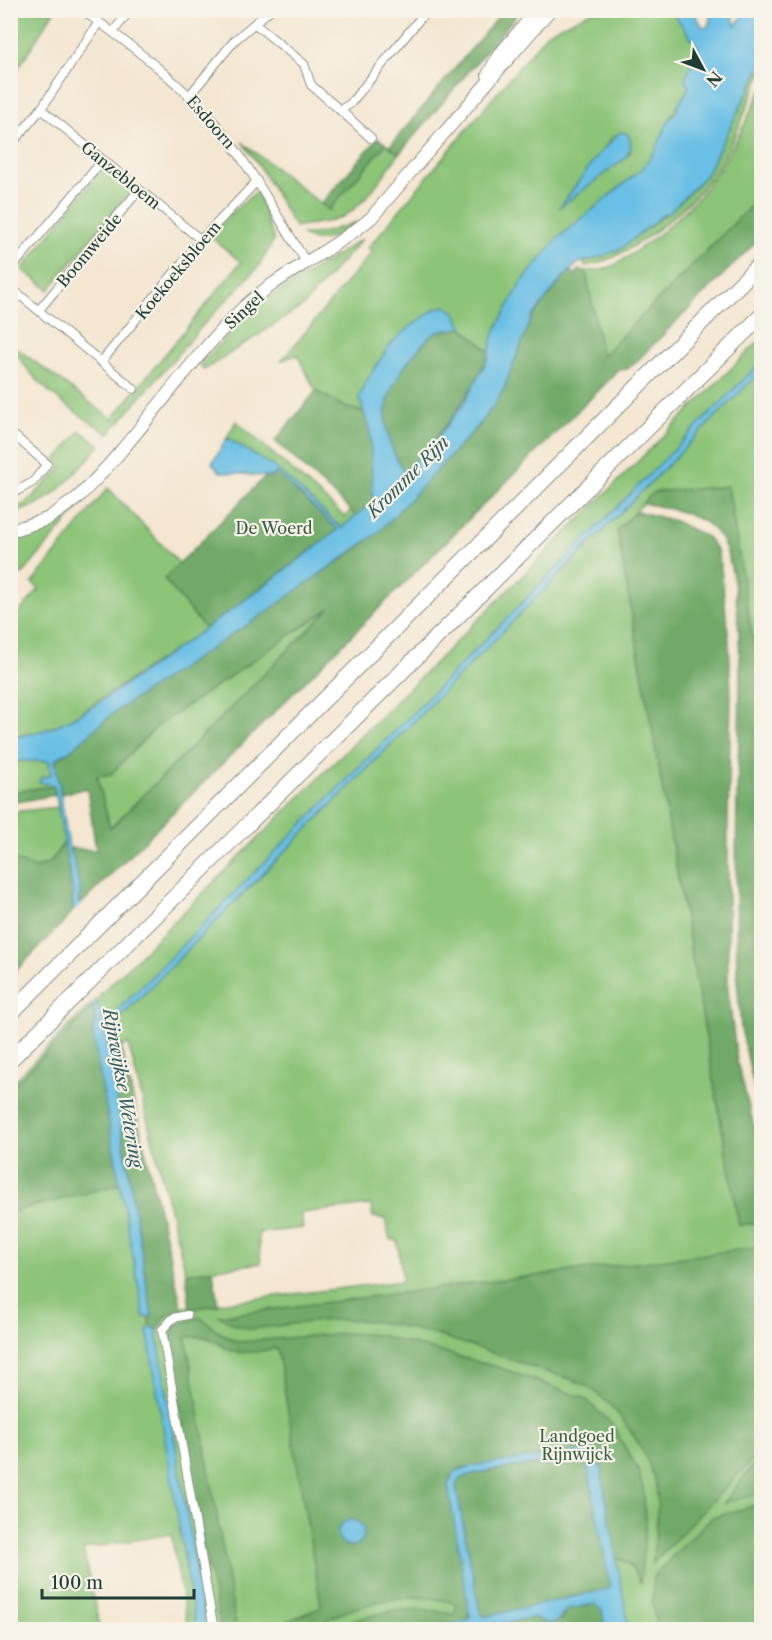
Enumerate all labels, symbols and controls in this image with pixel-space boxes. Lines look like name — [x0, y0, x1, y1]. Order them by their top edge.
north arrow — [673, 39, 733, 99]
text: N — [702, 67, 726, 91]
street label: Esdoorn — [182, 91, 240, 153]
street label: Ganzebloem — [77, 137, 165, 213]
street label: Boomweide — [52, 209, 126, 291]
street label: Koekoeksbloem — [131, 217, 225, 323]
street label: Singel — [220, 287, 268, 333]
water label: Kromme Rijn — [361, 431, 454, 524]
park label: De Woerd — [236, 518, 313, 538]
water label: Rijnwijkse Wetering — [98, 1004, 148, 1171]
park label: Landgoed Rijnwijck — [539, 1426, 615, 1464]
scale bar — [42, 1562, 194, 1600]
text: 100 m — [51, 1572, 103, 1594]

